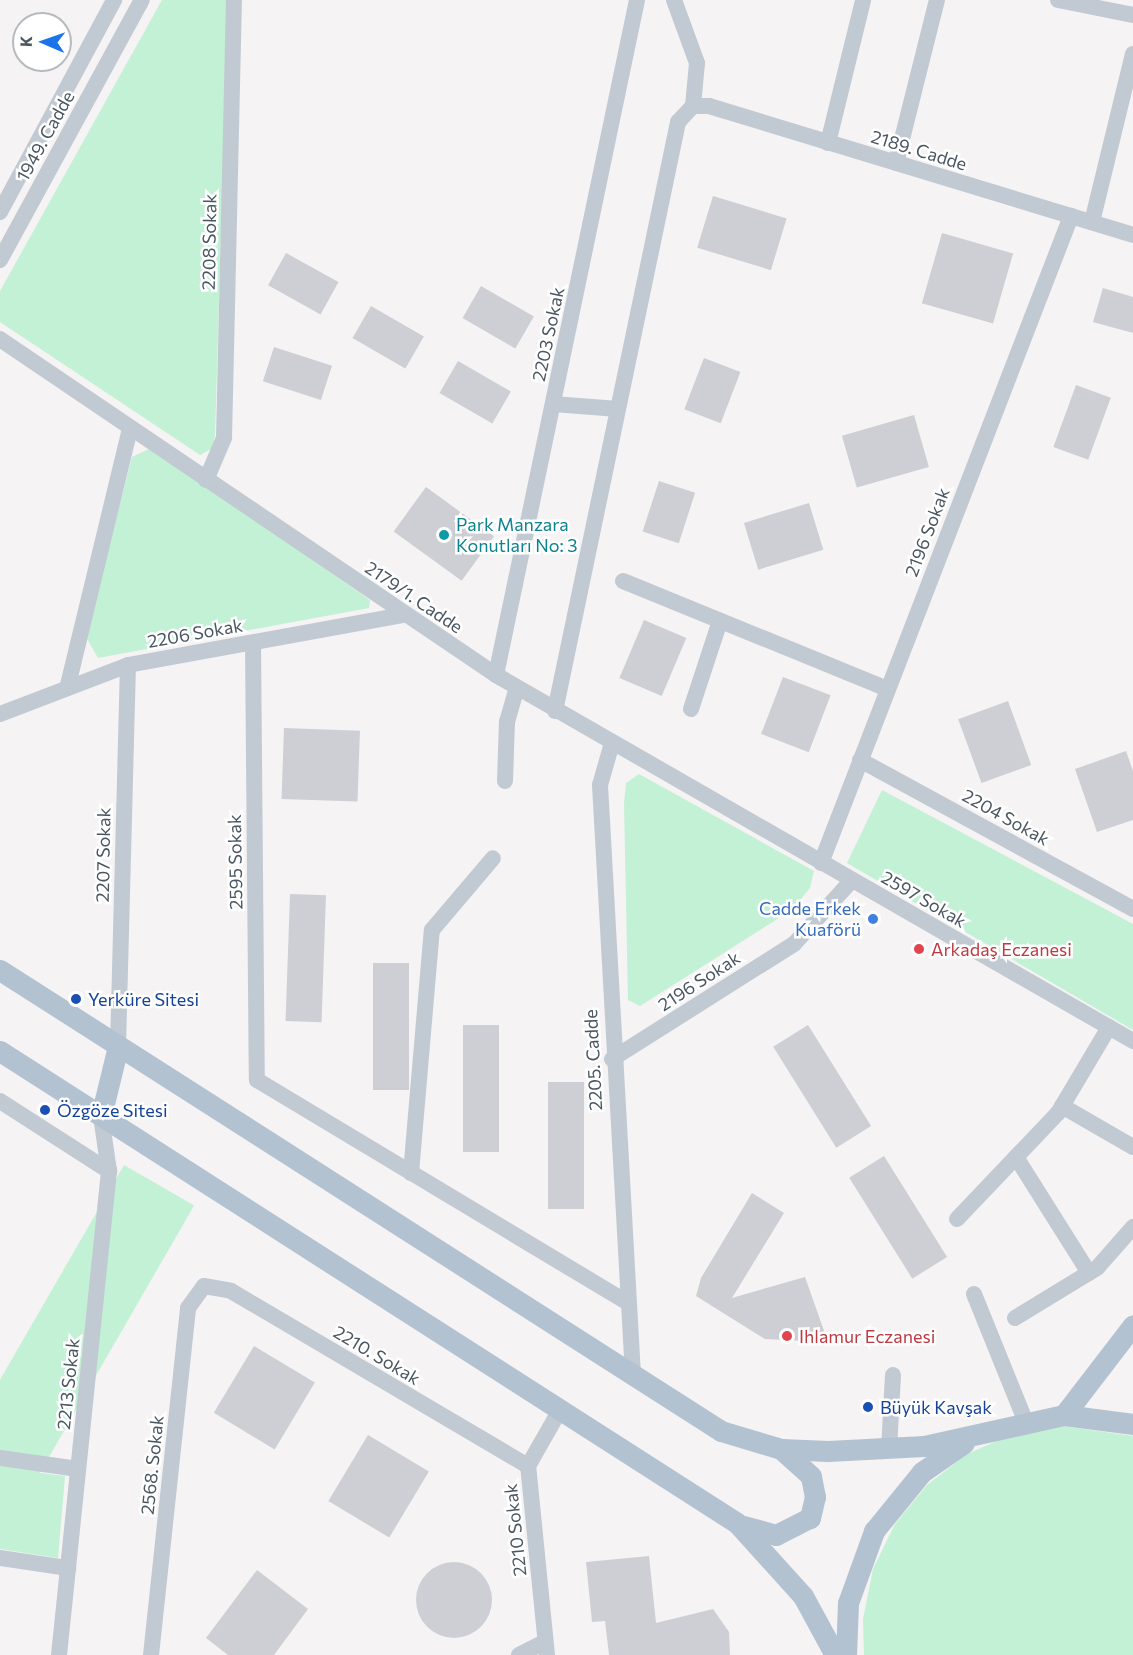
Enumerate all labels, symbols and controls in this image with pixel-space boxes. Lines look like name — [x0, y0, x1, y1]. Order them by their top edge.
north arrow — [12, 12, 72, 72]
text: K — [16, 36, 35, 47]
street label: 1949. Cadde — [11, 87, 79, 185]
street label: 2189. Cadde — [869, 125, 969, 175]
street label: 2208 Sokak — [197, 194, 221, 290]
street label: 2203 Sokak — [528, 285, 568, 383]
street label: 2196 Sokak — [900, 485, 954, 579]
place label: Park Manzara Konutları No: 3 — [456, 514, 577, 556]
marker: Park Manzara Konutları No: 3 — [437, 528, 451, 542]
street label: 2179/1. Cadde — [361, 556, 467, 638]
street label: 2206 Sokak — [146, 614, 244, 652]
street label: 2204 Sokak — [959, 784, 1053, 850]
street label: 2207 Sokak — [91, 807, 115, 903]
street label: 2595 Sokak — [223, 814, 247, 910]
street label: 2597 Sokak — [878, 866, 970, 932]
place label: Cadde Erkek Kuaförü — [759, 898, 861, 940]
marker: Cadde Erkek Kuaförü — [866, 912, 880, 926]
place label: Arkadaş Eczanesi — [931, 938, 1072, 960]
marker: Arkadaş Eczanesi — [912, 942, 926, 956]
street label: 2196 Sokak — [654, 947, 744, 1015]
place label: Yerküre Sitesi — [88, 988, 199, 1010]
marker: Yerküre Sitesi — [69, 992, 83, 1006]
street label: 2205. Cadde — [580, 1009, 606, 1111]
place label: Özgöze Sitesi — [57, 1099, 168, 1121]
marker: Özgöze Sitesi — [38, 1103, 52, 1117]
street label: 2210. Sokak — [330, 1321, 424, 1389]
place label: Ihlamur Eczanesi — [799, 1325, 935, 1347]
marker: Ihlamur Eczanesi — [780, 1329, 794, 1343]
street label: 2213 Sokak — [52, 1337, 84, 1431]
place label: Büyük Kavşak — [880, 1396, 992, 1418]
marker: Büyük Kavşak — [861, 1400, 875, 1414]
street label: 2568. Sokak — [136, 1414, 168, 1516]
street label: 2210 Sokak — [499, 1483, 531, 1577]

